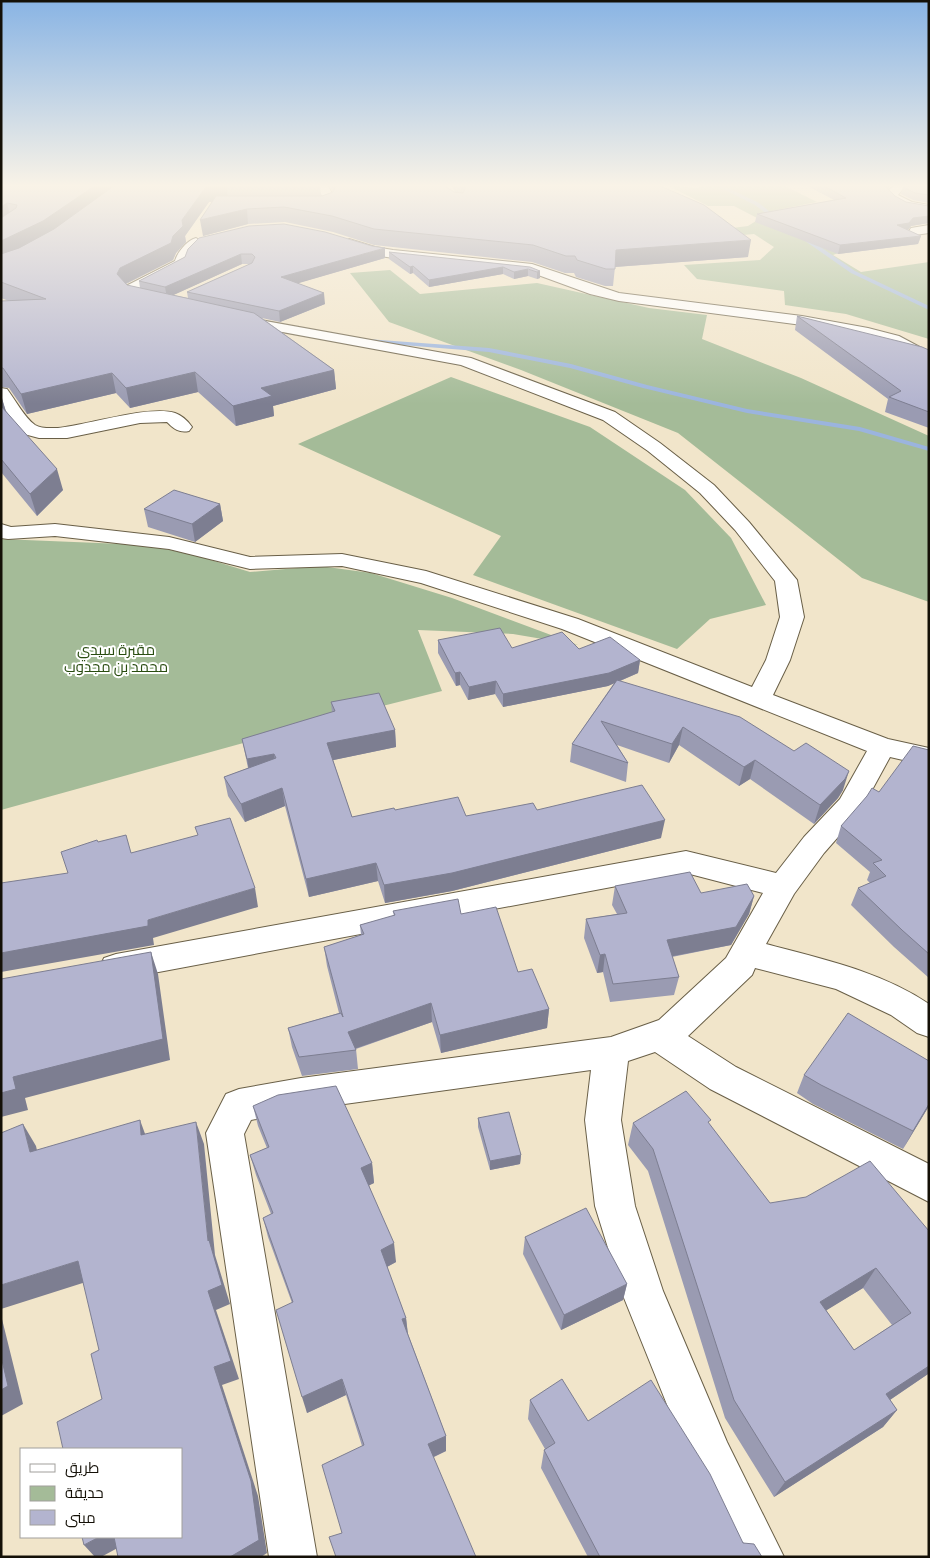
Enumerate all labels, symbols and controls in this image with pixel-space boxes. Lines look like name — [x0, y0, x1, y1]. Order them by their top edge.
park label: مقبرة سيدي محمد بن مجدوب — [64, 640, 168, 677]
legend — [20, 1448, 182, 1538]
text: طريق — [65, 1458, 99, 1478]
text: حديقة — [65, 1483, 104, 1501]
text: مبنى — [65, 1508, 96, 1528]

